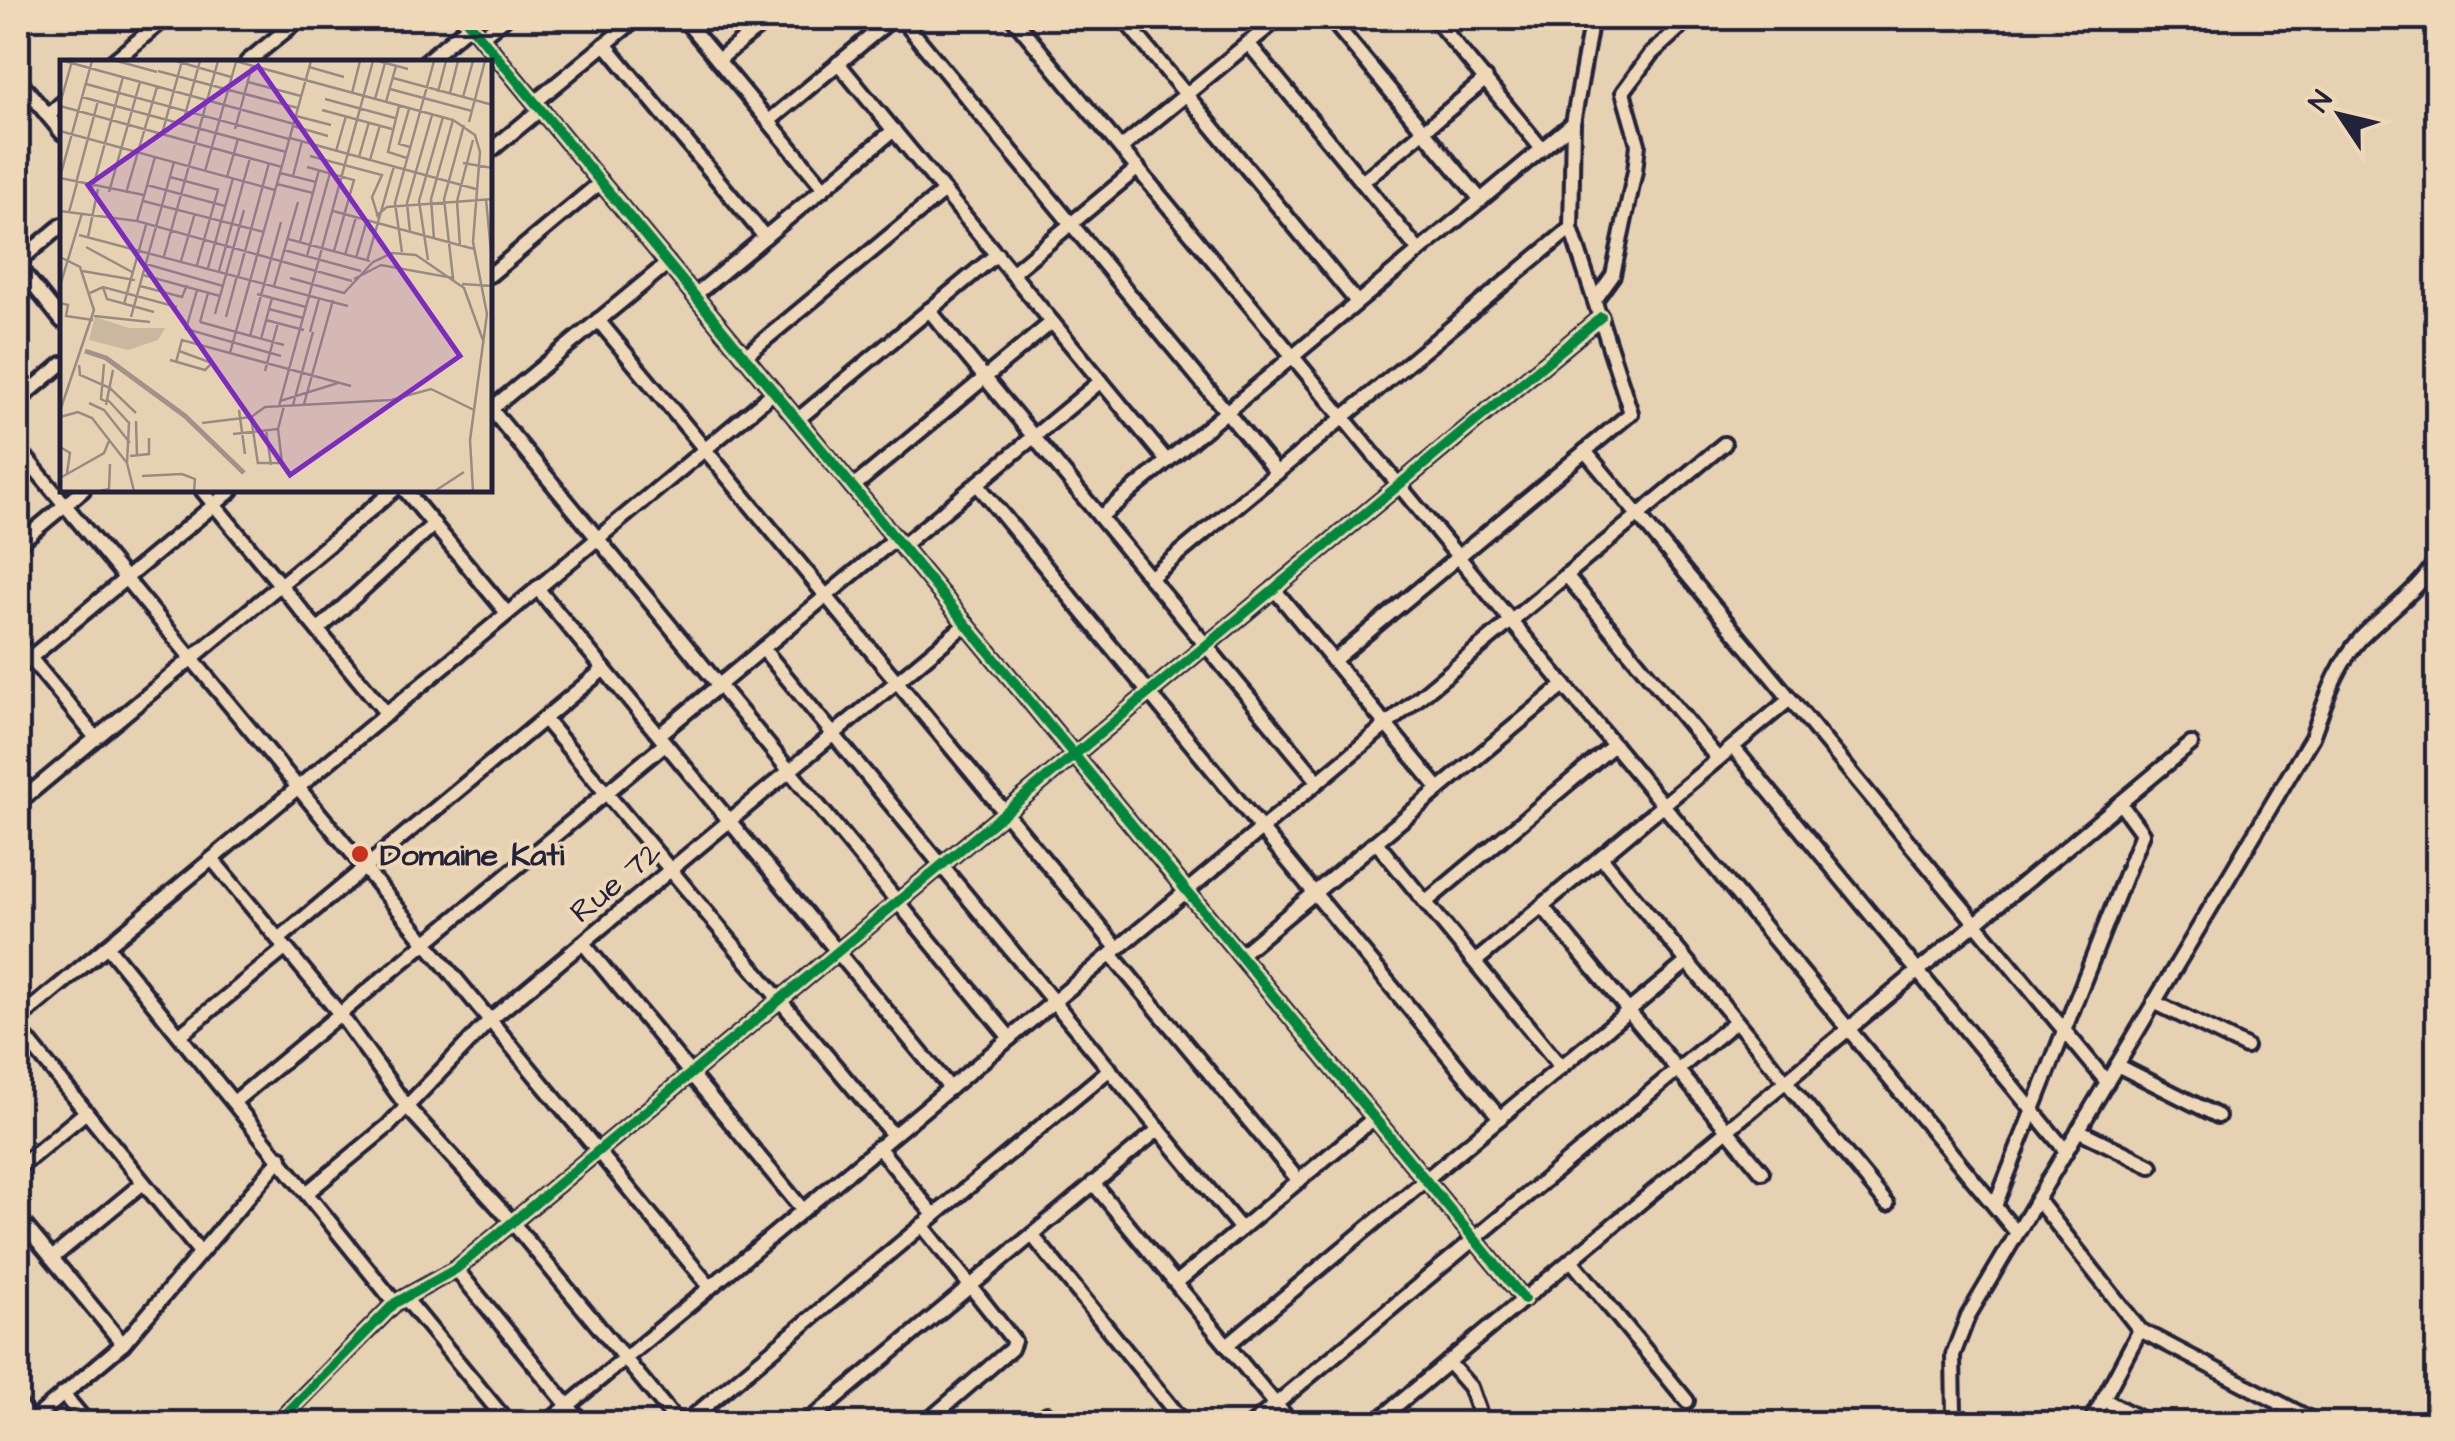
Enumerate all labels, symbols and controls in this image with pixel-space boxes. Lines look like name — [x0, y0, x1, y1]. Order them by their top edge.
inset map — [60, 60, 492, 492]
north arrow — [2290, 65, 2390, 165]
text: N — [2300, 83, 2342, 120]
street label: Rue 72 — [560, 830, 671, 934]
place label: Domaine Kati — [380, 833, 565, 878]
marker: Domaine Kati — [349, 843, 371, 865]

